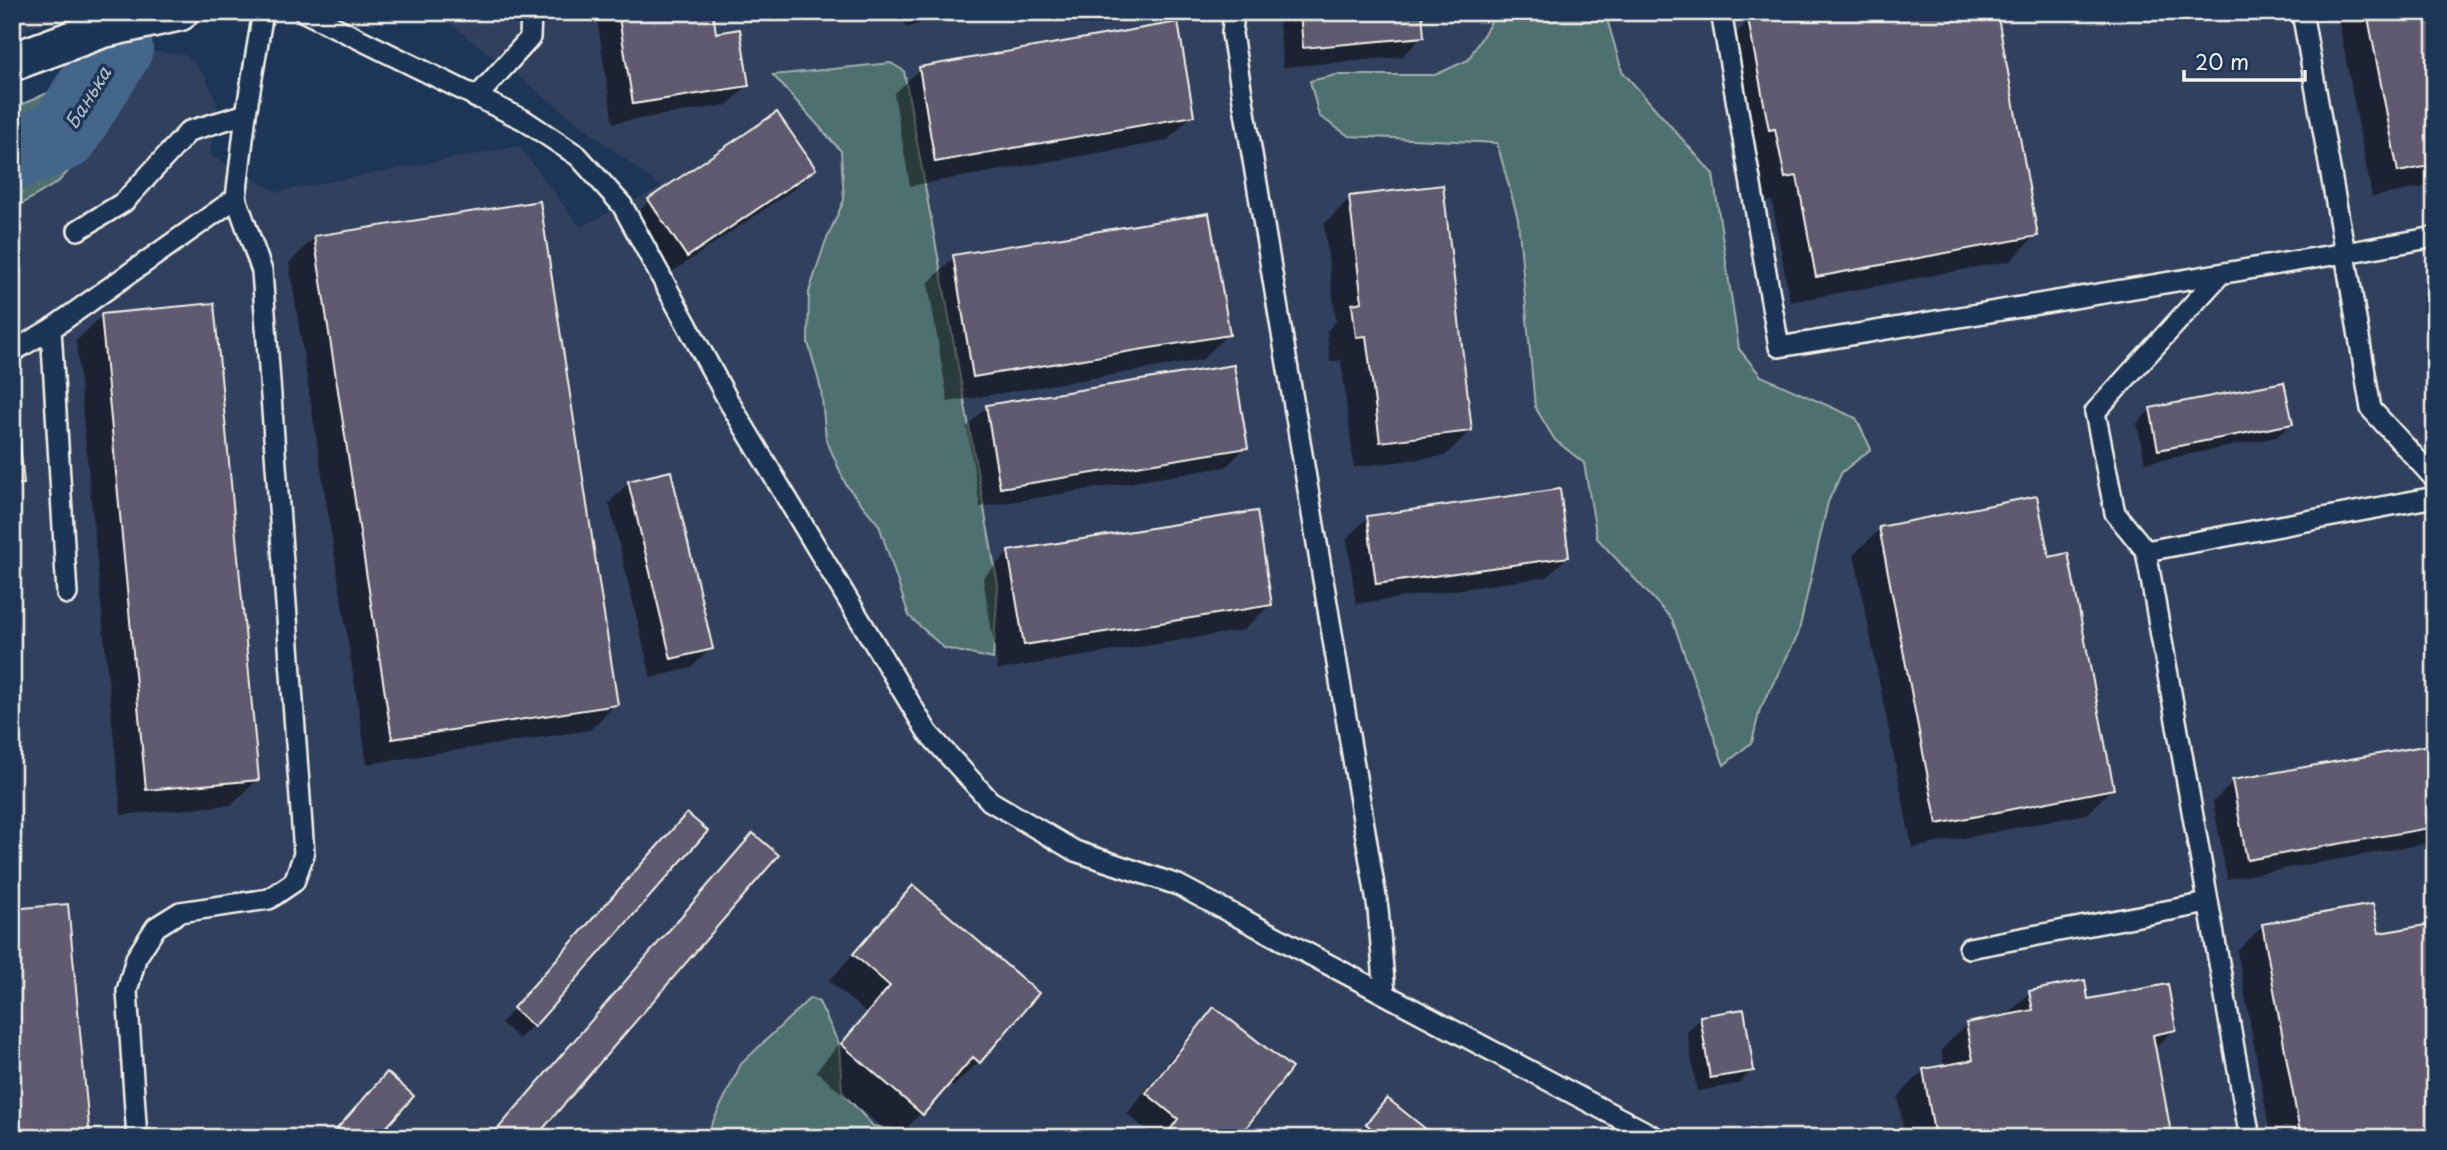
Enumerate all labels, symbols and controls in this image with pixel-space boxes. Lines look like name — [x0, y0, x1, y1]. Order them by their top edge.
scale bar — [2184, 38, 2305, 82]
text: 20 m — [2195, 45, 2249, 77]
water label: Банька — [57, 60, 118, 133]

